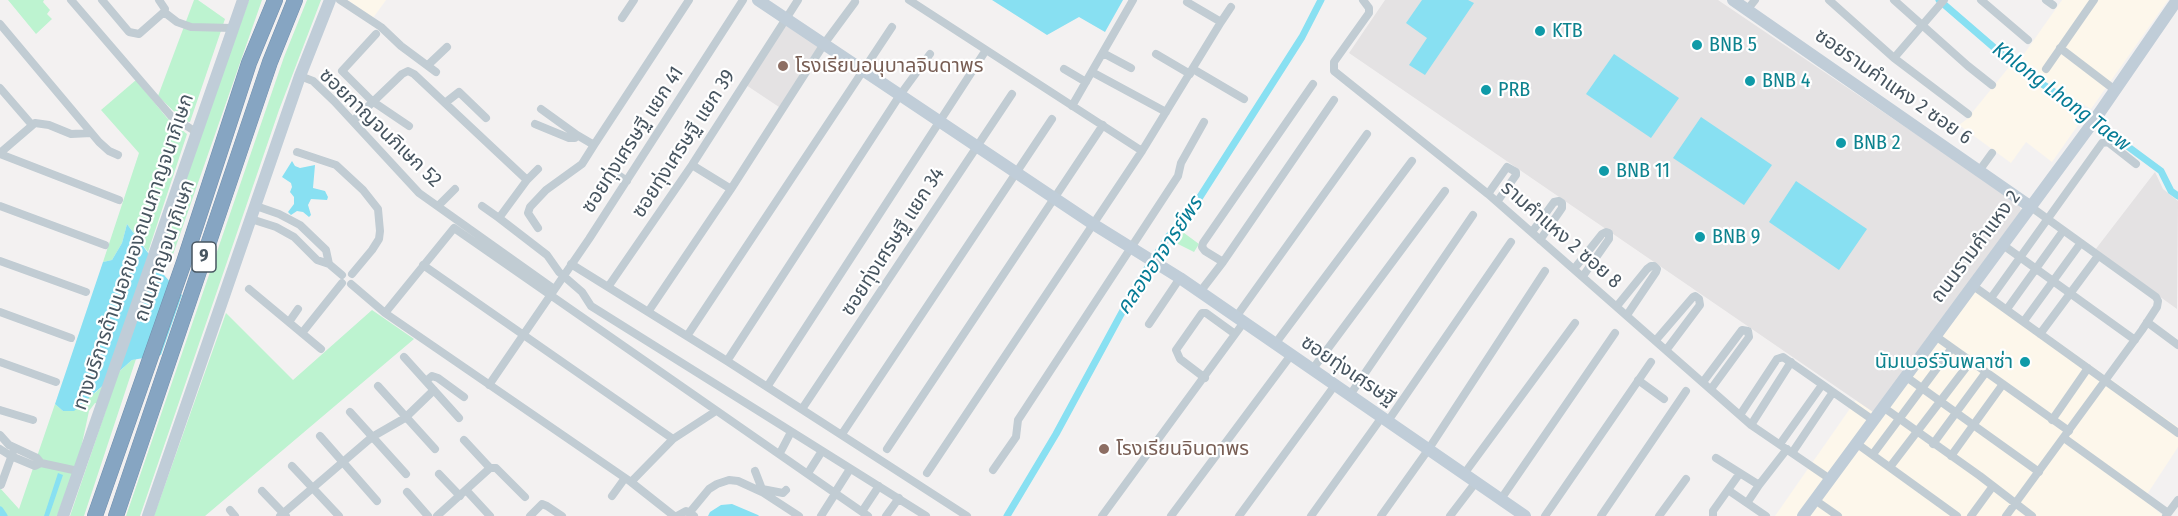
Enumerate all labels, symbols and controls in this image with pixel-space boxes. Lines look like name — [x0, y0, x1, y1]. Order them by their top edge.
place label: KTB — [1552, 19, 1583, 43]
marker: KTB — [1533, 24, 1547, 38]
street label: ซอยรามคำแหง 2 ซอย 6 — [1810, 24, 1976, 150]
place label: BNB 5 — [1709, 33, 1757, 57]
water label: Khlong Lhong Taew — [1987, 37, 2135, 157]
marker: BNB 5 — [1690, 38, 1704, 52]
place label: โรงเรียนอนุบาลจินดาพร — [795, 54, 983, 78]
marker: โรงเรียนอนุบาลจินดาพร — [776, 59, 790, 73]
street label: ซอยทุ่งเศรษฐี แยก 41 — [577, 62, 689, 218]
street label: ซอยกาญจนภิเษก 52 — [314, 64, 446, 192]
street label: ซอยทุ่งเศรษฐี แยก 39 — [627, 65, 741, 223]
place label: BNB 4 — [1762, 69, 1810, 93]
marker: BNB 4 — [1743, 74, 1757, 88]
place label: PRB — [1498, 78, 1530, 102]
marker: PRB — [1479, 83, 1493, 97]
street label: ทางบริการด้านนอกของถนนกาญจนาภิเษก — [68, 91, 200, 413]
place label: BNB 2 — [1853, 131, 1901, 155]
marker: BNB 2 — [1834, 136, 1848, 150]
place label: BNB 11 — [1616, 159, 1670, 183]
street label: ซอยทุ่งเศรษฐี แยก 34 — [836, 163, 950, 321]
marker: BNB 11 — [1597, 164, 1611, 178]
street label: รามคำแหง 2 ซอย 8 — [1496, 176, 1626, 294]
street label: ถนนกาญจนาภิเษก — [129, 177, 201, 325]
street label: ถนนรามคำแหง 2 — [1926, 186, 2026, 308]
water label: คลองอาจารย์พร — [1112, 193, 1208, 319]
place label: BNB 9 — [1712, 225, 1760, 249]
marker: BNB 9 — [1693, 230, 1707, 244]
road number: 9 — [192, 242, 216, 272]
street label: ซอยทุ่งเศรษฐี — [1296, 331, 1400, 411]
place label: นัมเบอร์วันพลาซ่า — [1875, 350, 2013, 374]
marker: นัมเบอร์วันพลาซ่า — [2018, 355, 2032, 369]
place label: โรงเรียนจินดาพร — [1116, 437, 1249, 461]
marker: โรงเรียนจินดาพร — [1097, 442, 1111, 456]

